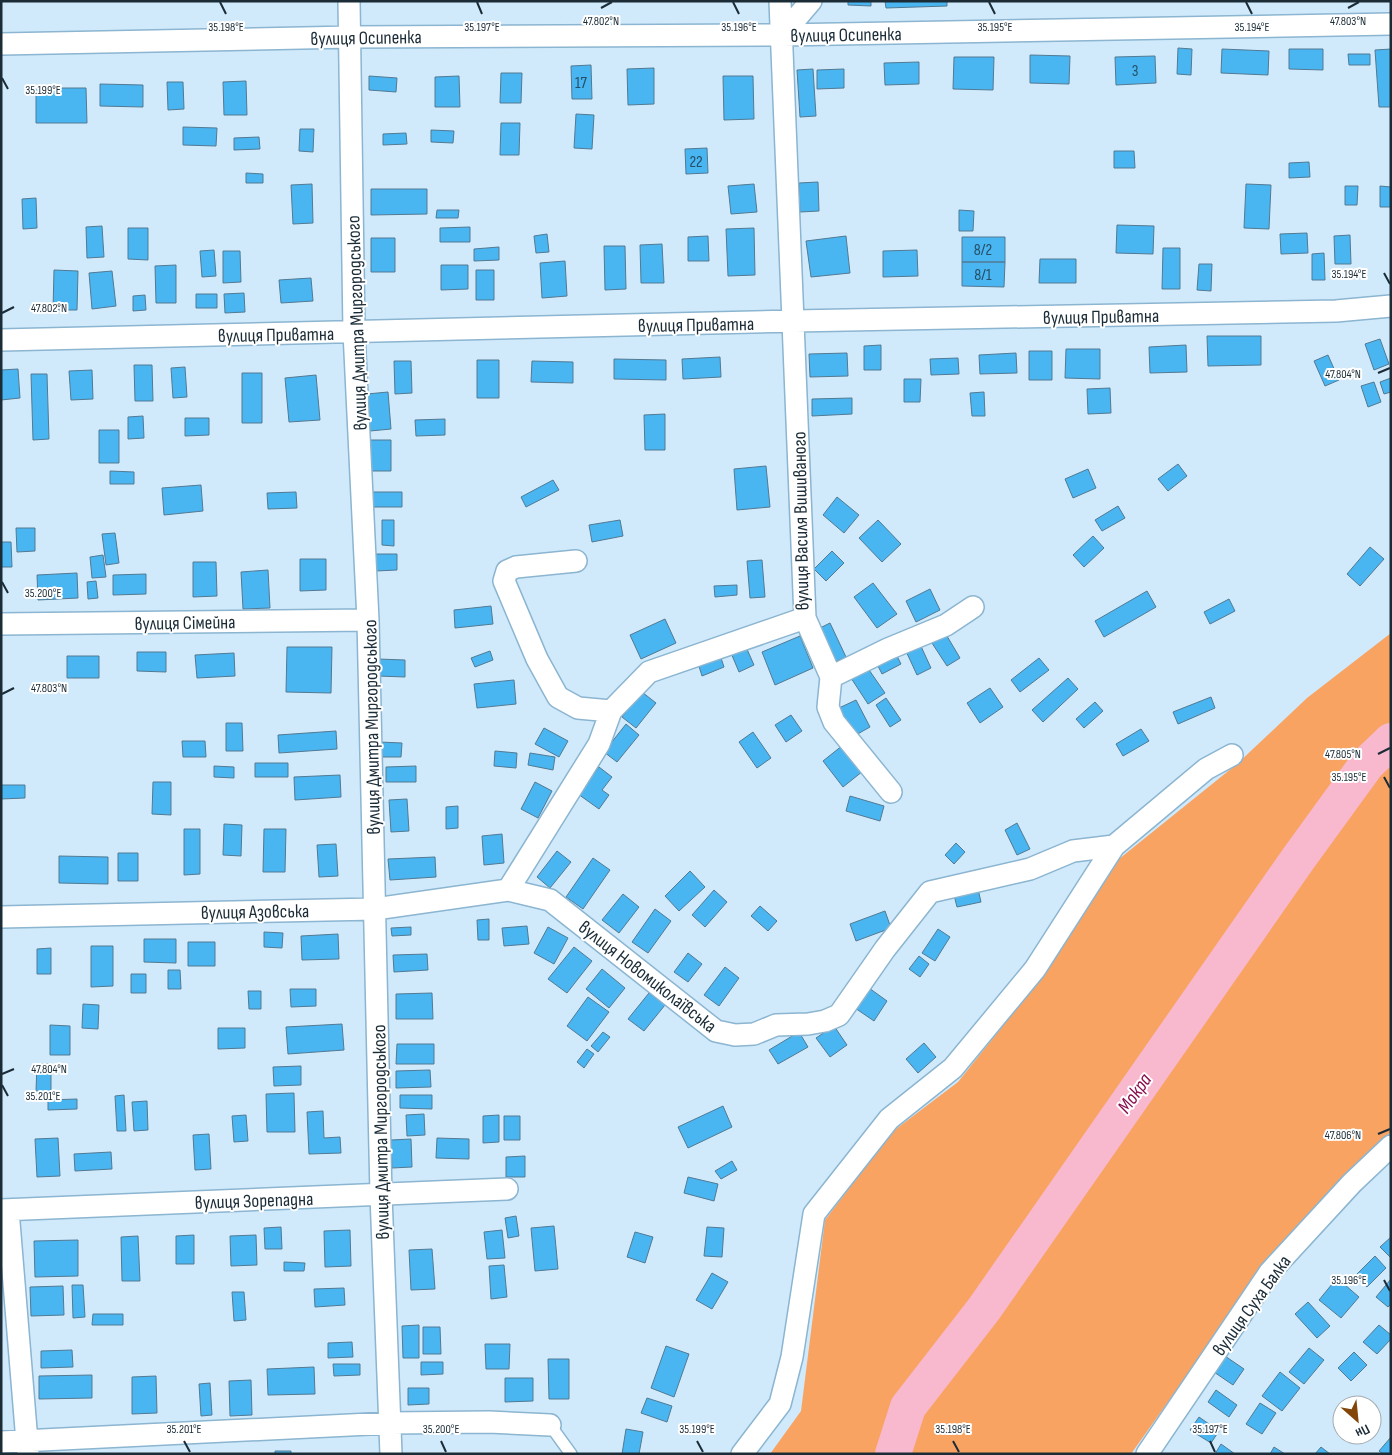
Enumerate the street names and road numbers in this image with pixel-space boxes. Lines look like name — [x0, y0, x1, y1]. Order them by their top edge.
street label: вулиця Осипенка — [790, 23, 902, 48]
street label: вулиця Осипенка — [310, 26, 422, 51]
street label: вулиця Дмитра Миргородського — [342, 215, 373, 431]
street label: вулиця Приватна — [1043, 305, 1159, 330]
street label: вулиця Приватна — [638, 313, 754, 338]
street label: вулиця Приватна — [218, 323, 334, 348]
street label: вулиця Василя Вишиваного — [788, 431, 815, 611]
street label: вулиця Сімейна — [134, 611, 236, 636]
street label: вулиця Дмитра Миргородського — [359, 619, 386, 835]
street label: вулиця Азовська — [201, 900, 309, 925]
street label: вулиця Новомиколаївська — [573, 916, 721, 1038]
street label: вулиця Дмитра Миргородського — [368, 1024, 395, 1240]
street label: вулиця Зорепадна — [194, 1188, 314, 1215]
street label: вулиця Суха Балка — [1208, 1251, 1296, 1361]

